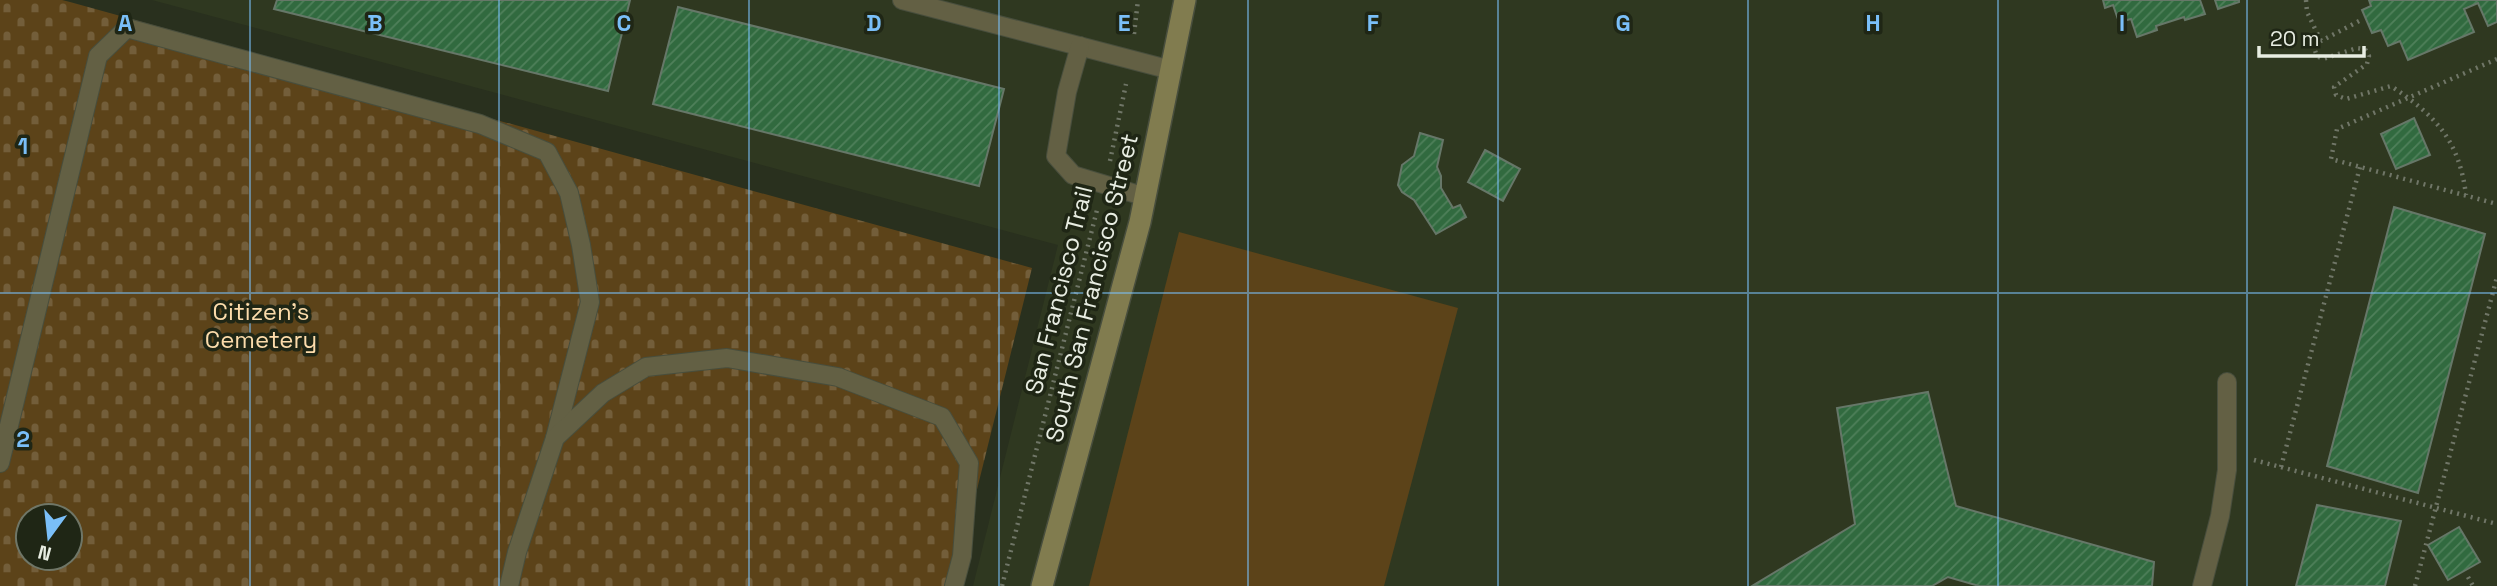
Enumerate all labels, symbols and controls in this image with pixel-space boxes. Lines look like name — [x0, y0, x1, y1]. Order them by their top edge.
text: A — [118, 8, 133, 38]
text: B — [367, 8, 383, 38]
text: C — [617, 8, 631, 38]
text: D — [866, 8, 882, 38]
text: E — [1118, 8, 1130, 38]
text: F — [1367, 8, 1379, 38]
text: G — [1615, 8, 1631, 38]
text: H — [1865, 8, 1881, 38]
text: I — [2119, 8, 2125, 38]
scale bar — [2259, 14, 2364, 58]
text: 20 m — [2270, 25, 2320, 52]
street label: South San Francisco Street — [1038, 130, 1145, 446]
text: 1 — [18, 131, 28, 161]
street label: San Francisco Trail — [1018, 182, 1099, 397]
park label: Citizen's Cemetery — [205, 296, 317, 355]
text: 2 — [16, 424, 30, 454]
north arrow — [14, 502, 84, 572]
text: N — [35, 539, 54, 567]

